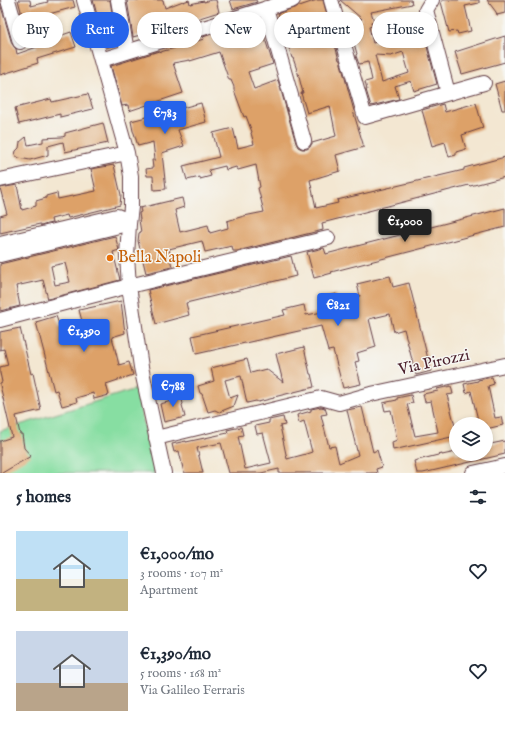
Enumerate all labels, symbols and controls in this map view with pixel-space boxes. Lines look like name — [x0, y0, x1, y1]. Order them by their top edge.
chip: Buy — [12, 12, 63, 48]
chip: Rent — [71, 12, 129, 48]
chip: Filters — [137, 12, 202, 48]
chip: New — [210, 12, 266, 48]
chip: Apartment — [274, 12, 364, 48]
chip: House — [372, 12, 438, 48]
pin: €783 — [141, 101, 189, 135]
text: €783 — [153, 105, 177, 122]
pin: €1,000 — [372, 209, 438, 243]
text: €1,000 — [387, 213, 423, 230]
place label: Bella Napoli — [118, 248, 201, 268]
marker: Bella Napoli — [105, 253, 115, 263]
pin: €821 — [314, 293, 362, 327]
text: €821 — [326, 297, 350, 314]
pin: €1,390 — [51, 319, 117, 353]
text: €1,390 — [68, 323, 100, 340]
street label: Via Pirozzi — [396, 346, 471, 381]
pin: €788 — [149, 374, 197, 408]
text: €788 — [161, 378, 185, 395]
map controls — [449, 417, 493, 461]
button: layers — [449, 417, 493, 461]
icon: filters — [467, 486, 489, 508]
text: 5 homes — [16, 487, 71, 508]
text: €1,000/mo — [140, 544, 214, 565]
icon: home — [48, 547, 96, 595]
icon: heart — [467, 560, 489, 582]
text: 3 rooms · 107 m² — [140, 565, 223, 582]
text: Apartment — [140, 582, 198, 599]
text: €1,390/mo — [140, 644, 211, 665]
icon: home — [48, 647, 96, 695]
icon: heart — [467, 660, 489, 682]
text: 5 rooms · 168 m² — [140, 665, 221, 682]
text: Via Galileo Ferraris — [140, 682, 245, 699]

